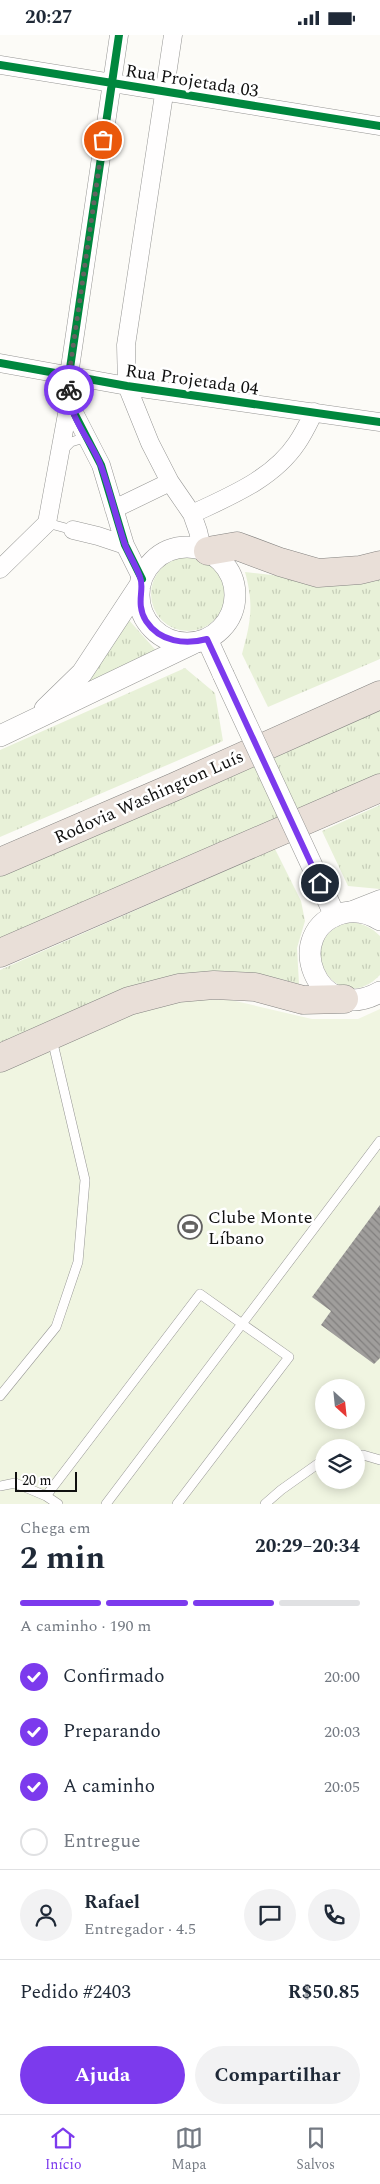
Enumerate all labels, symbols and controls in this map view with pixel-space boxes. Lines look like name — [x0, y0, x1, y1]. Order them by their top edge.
text: 20:27 — [25, 3, 73, 32]
street label: Rua Projetada 03 — [124, 57, 260, 105]
pin — [82, 119, 124, 161]
icon: bag — [89, 126, 117, 154]
street label: Rua Projetada 04 — [124, 357, 260, 403]
courier — [44, 365, 94, 415]
icon: bike — [55, 376, 83, 404]
street label: Rodovia Washington Luís — [50, 743, 248, 851]
pin — [299, 862, 341, 904]
icon: home — [306, 869, 334, 897]
place label: Clube Monte Líbano — [208, 1204, 312, 1252]
sports icon: Clube Monte Líbano — [177, 1214, 203, 1240]
north arrow — [315, 1379, 365, 1429]
map controls — [315, 1379, 365, 1489]
button: layers — [315, 1439, 365, 1489]
scale bar — [15, 1469, 78, 1492]
text: 20 m — [22, 1470, 52, 1491]
text: Chega em — [20, 1516, 91, 1540]
text: 20:29–20:34 — [255, 1532, 360, 1561]
text: 2 min — [20, 1534, 105, 1583]
text: A caminho · 190 m — [20, 1614, 151, 1638]
text: Confirmado — [63, 1662, 164, 1691]
icon: check — [20, 1663, 48, 1691]
text: 20:00 — [324, 1665, 360, 1689]
text: Preparando — [63, 1717, 161, 1746]
icon: check — [20, 1718, 48, 1746]
text: 20:03 — [324, 1720, 360, 1744]
text: A caminho — [63, 1772, 155, 1801]
icon: check — [20, 1773, 48, 1801]
text: 20:05 — [324, 1775, 360, 1799]
text: Entregue — [63, 1827, 140, 1856]
text: Rafael — [84, 1888, 140, 1917]
button: person — [20, 1889, 72, 1941]
button: chat — [244, 1889, 296, 1941]
button: phone — [308, 1889, 360, 1941]
text: Entregador · 4.5 — [84, 1917, 196, 1941]
text: Pedido #2403 — [20, 1978, 131, 2007]
text: R$50.85 — [288, 1978, 360, 2007]
button: Ajuda — [20, 2046, 185, 2104]
button: Compartilhar — [195, 2046, 360, 2104]
tab: Início — [45, 2124, 81, 2175]
tab: Mapa — [171, 2124, 206, 2175]
tab: Salvos — [296, 2124, 335, 2175]

